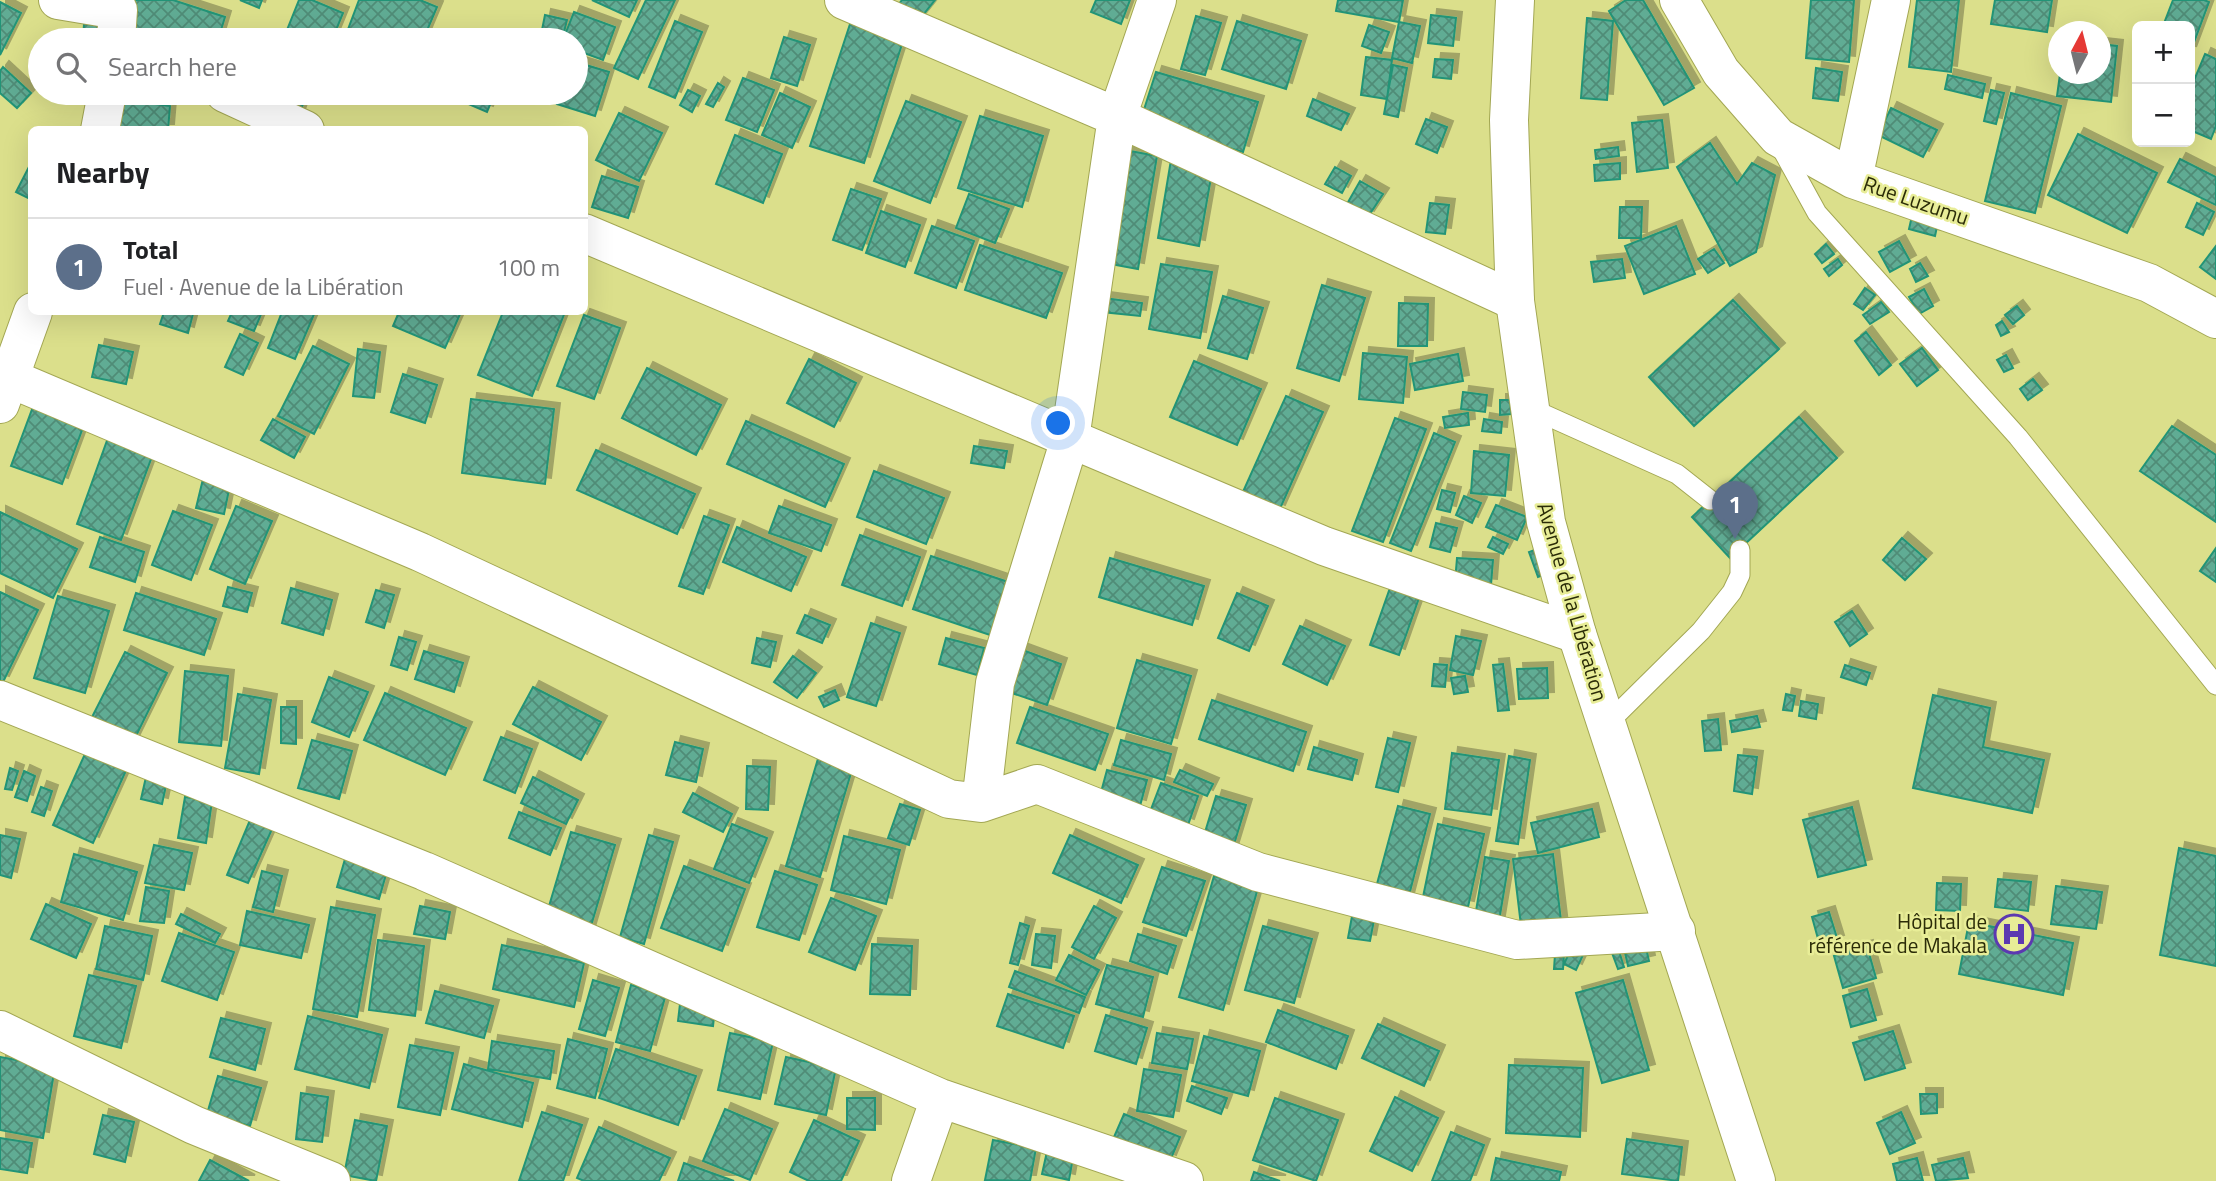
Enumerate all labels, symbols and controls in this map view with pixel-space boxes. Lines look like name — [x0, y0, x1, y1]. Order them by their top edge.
north arrow — [2048, 21, 2111, 84]
map controls — [2132, 21, 2195, 147]
button: + — [2132, 21, 2195, 84]
search box — [28, 28, 588, 105]
text: Search here — [108, 47, 237, 86]
icon: search — [52, 48, 90, 86]
button: − — [2132, 84, 2195, 147]
text: Nearby — [56, 149, 149, 195]
street label: Rue Luzumu — [1859, 167, 1973, 233]
text: Total — [123, 230, 178, 269]
text: 1 — [73, 250, 85, 285]
text: 100 m — [497, 250, 560, 285]
text: Fuel · Avenue de la Libération — [123, 269, 404, 304]
your location — [1041, 406, 1075, 440]
pin: 1 — [1712, 481, 1758, 539]
street label: Avenue de la Libération — [1529, 499, 1617, 705]
place label: Hôpital de référence de Makala — [1808, 905, 1987, 961]
hospital icon: Hôpital de référence de Makala — [1993, 913, 2035, 955]

